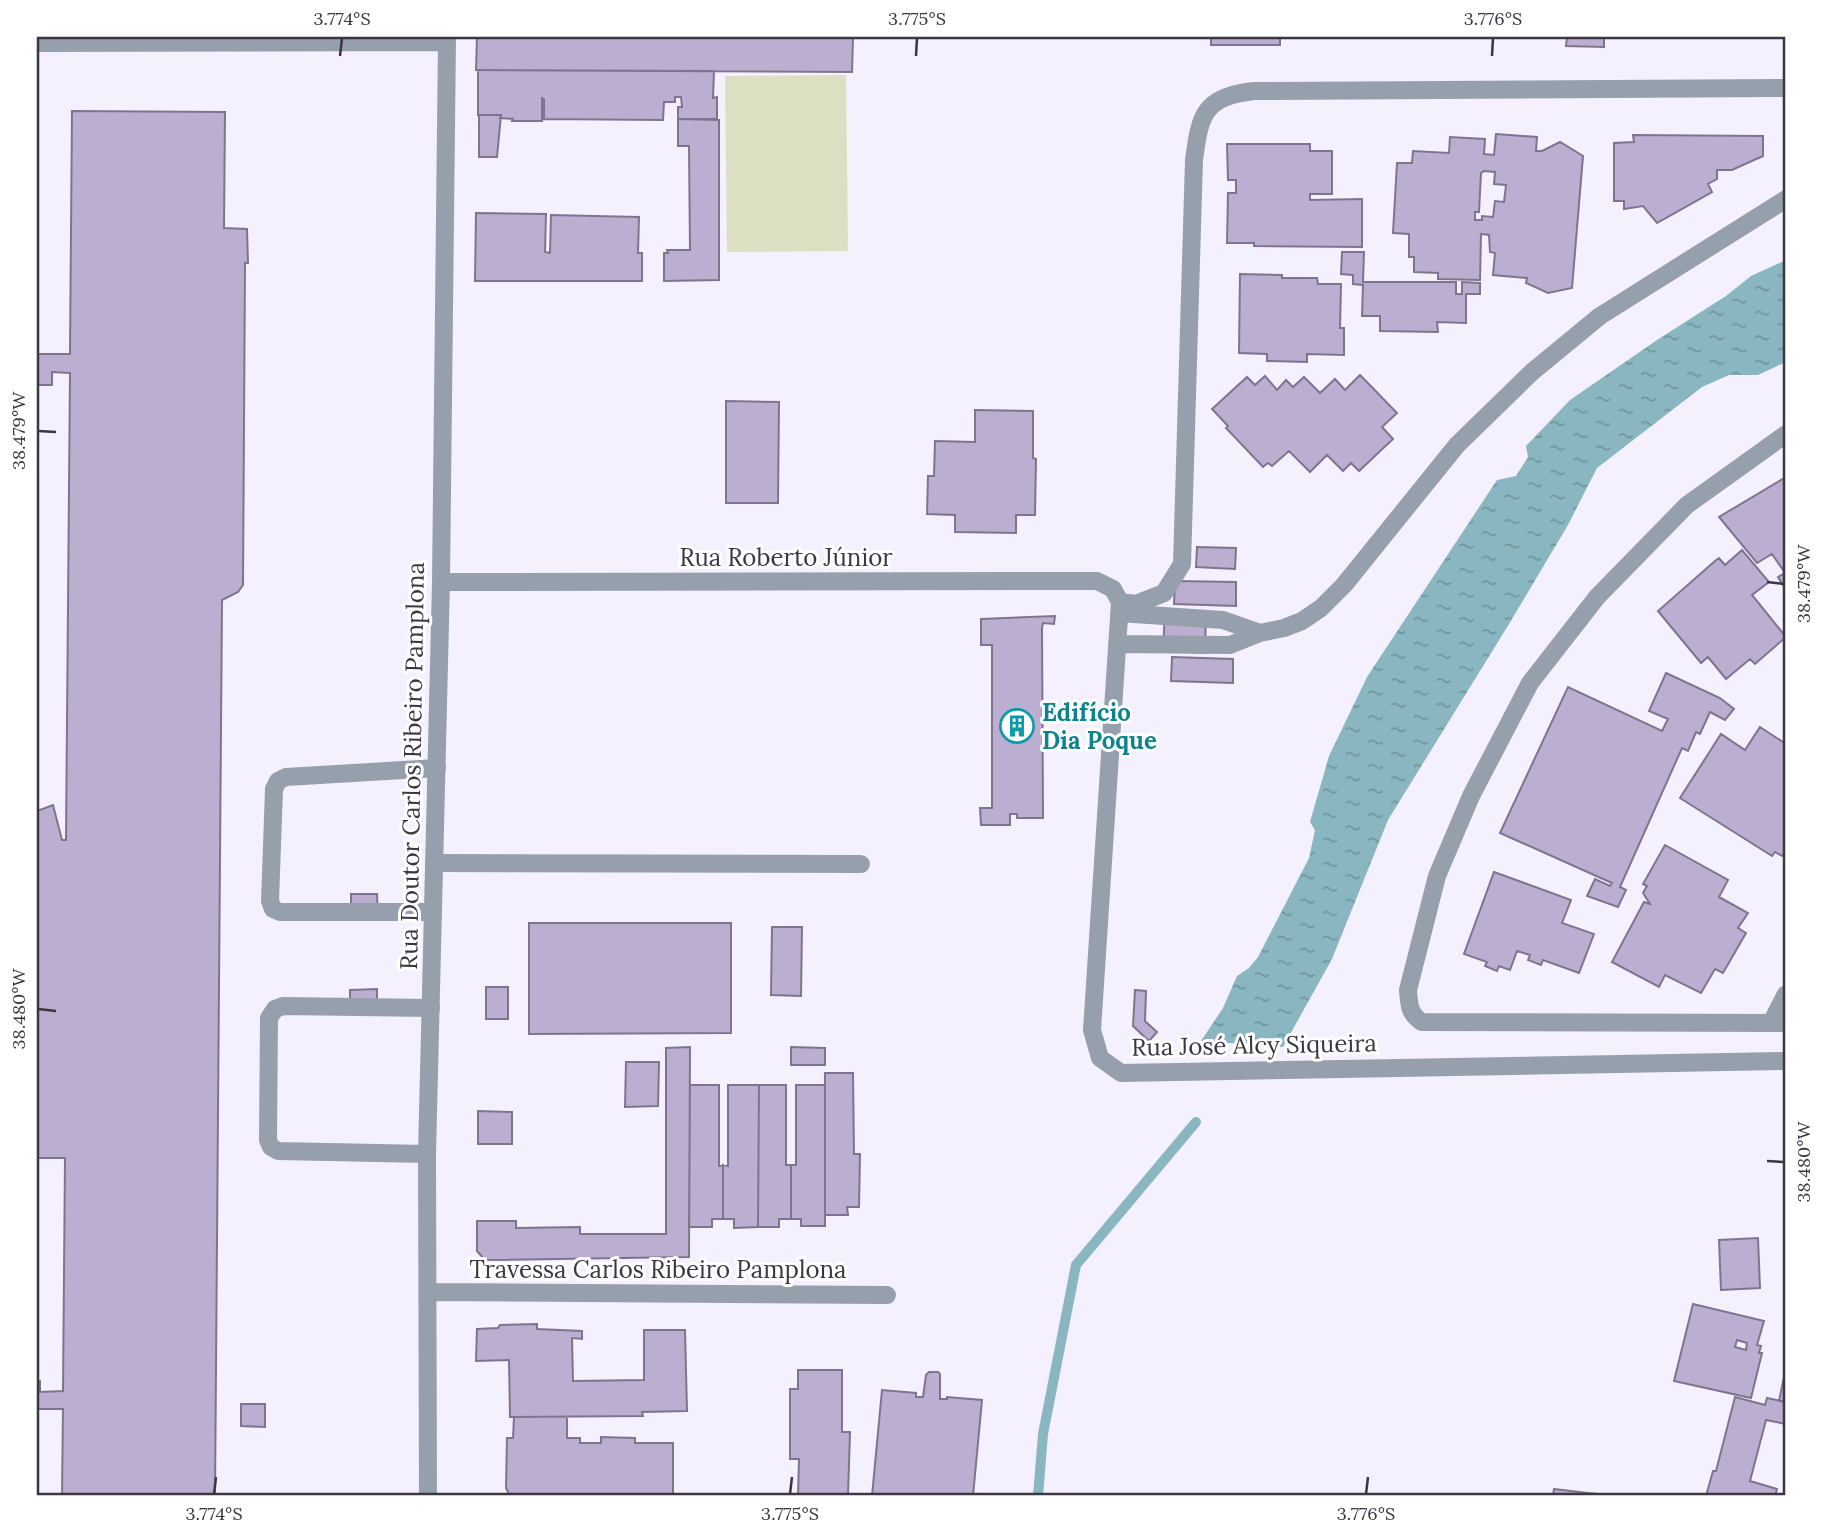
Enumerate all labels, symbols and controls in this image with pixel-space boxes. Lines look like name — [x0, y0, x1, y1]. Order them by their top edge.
text: 3.774°S — [313, 7, 371, 30]
text: 3.775°S — [888, 7, 946, 30]
text: 3.776°S — [1464, 7, 1522, 30]
text: 38.479°W — [7, 391, 30, 470]
street label: Rua Roberto Júnior — [679, 542, 893, 573]
text: 38.479°W — [1792, 544, 1815, 623]
street label: Rua Doutor Carlos Ribeiro Pamplona — [393, 562, 431, 970]
place label: Edifício Dia Poque — [1042, 697, 1157, 756]
building icon: Edifício Dia Poque — [998, 707, 1036, 745]
text: 38.480°W — [7, 968, 30, 1049]
street label: Rua José Alcy Siqueira — [1131, 1027, 1377, 1063]
text: 38.480°W — [1792, 1121, 1815, 1202]
street label: Travessa Carlos Ribeiro Pamplona — [470, 1254, 846, 1285]
text: 3.774°S — [185, 1502, 243, 1525]
text: 3.775°S — [761, 1502, 819, 1525]
text: 3.776°S — [1337, 1502, 1395, 1525]

